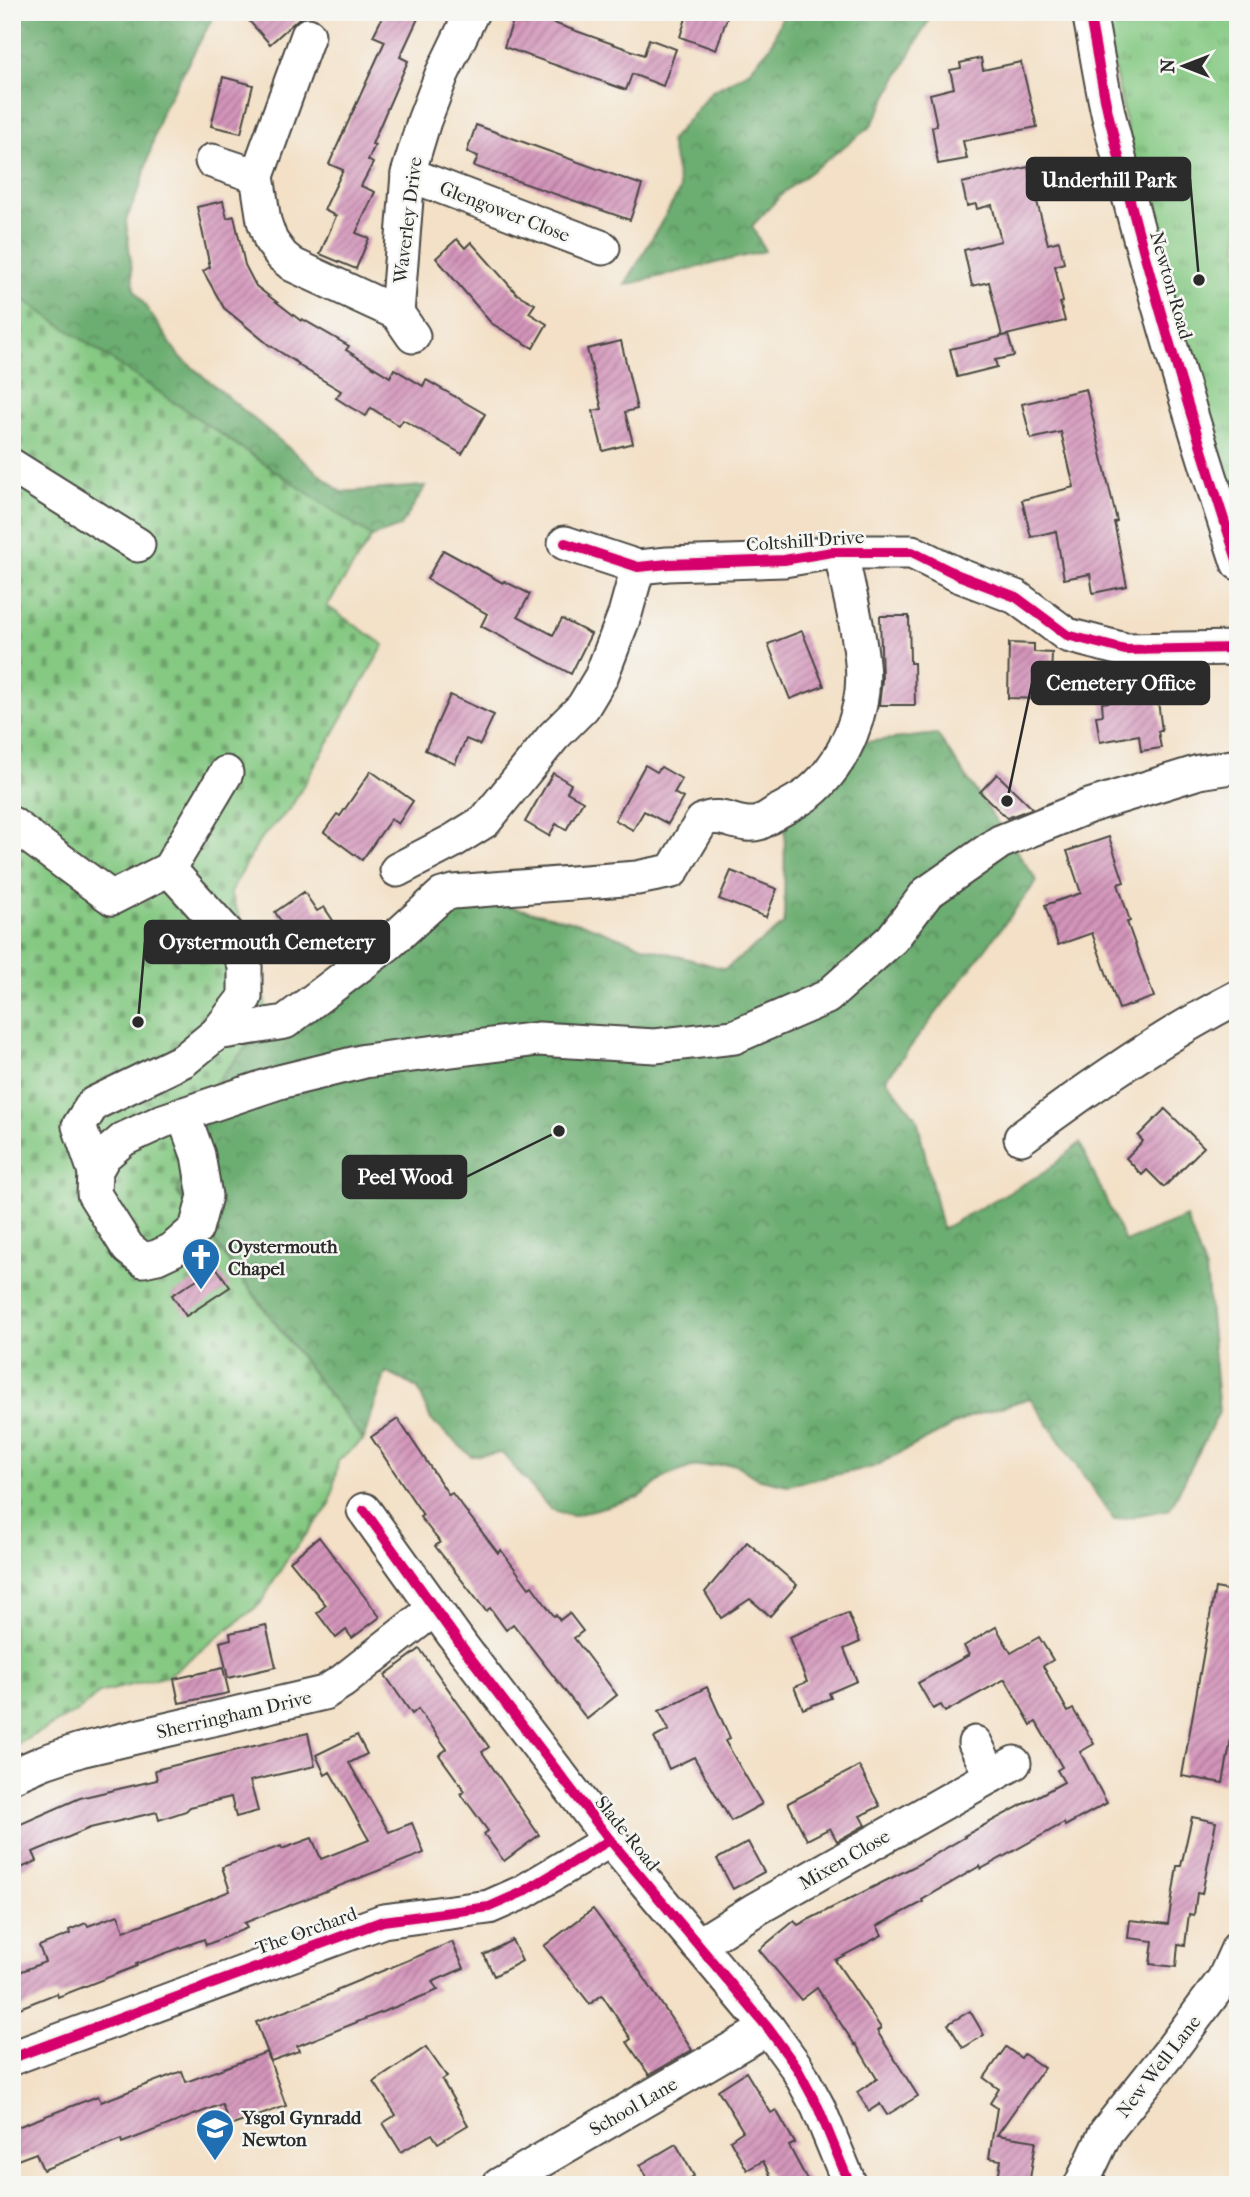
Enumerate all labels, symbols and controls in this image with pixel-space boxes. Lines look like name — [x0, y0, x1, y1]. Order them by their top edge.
north arrow — [1148, 32, 1218, 102]
text: N — [1157, 58, 1179, 73]
street label: Waverley Drive — [389, 156, 427, 286]
callout: Underhill Park — [1027, 158, 1190, 200]
text: Underhill Park — [1041, 168, 1178, 192]
street label: Glengower Close — [436, 177, 573, 247]
street label: Newton Road — [1145, 229, 1197, 342]
street label: Coltshill Drive — [745, 526, 865, 556]
callout: Cemetery Office — [1032, 662, 1209, 704]
text: Cemetery Office — [1046, 671, 1196, 695]
callout: Oystermouth Cemetery — [145, 921, 389, 963]
text: Oystermouth Cemetery — [159, 930, 377, 954]
callout: Peel Wood — [343, 1156, 466, 1198]
text: Peel Wood — [357, 1165, 453, 1189]
church icon: Oystermouth Chapel — [180, 1236, 222, 1291]
place label: Oystermouth Chapel — [228, 1236, 338, 1280]
street label: Sherringham Drive — [155, 1686, 314, 1744]
street label: Slade Road — [590, 1792, 664, 1876]
street label: Mixen Close — [795, 1825, 894, 1895]
street label: The Orchard — [253, 1902, 361, 1959]
street label: New Well Lane — [1112, 2011, 1205, 2122]
street label: School Lane — [586, 2073, 681, 2141]
school or university icon: Ysgol Gynradd Newton — [194, 2107, 236, 2162]
place label: Ysgol Gynradd Newton — [241, 2107, 362, 2151]

